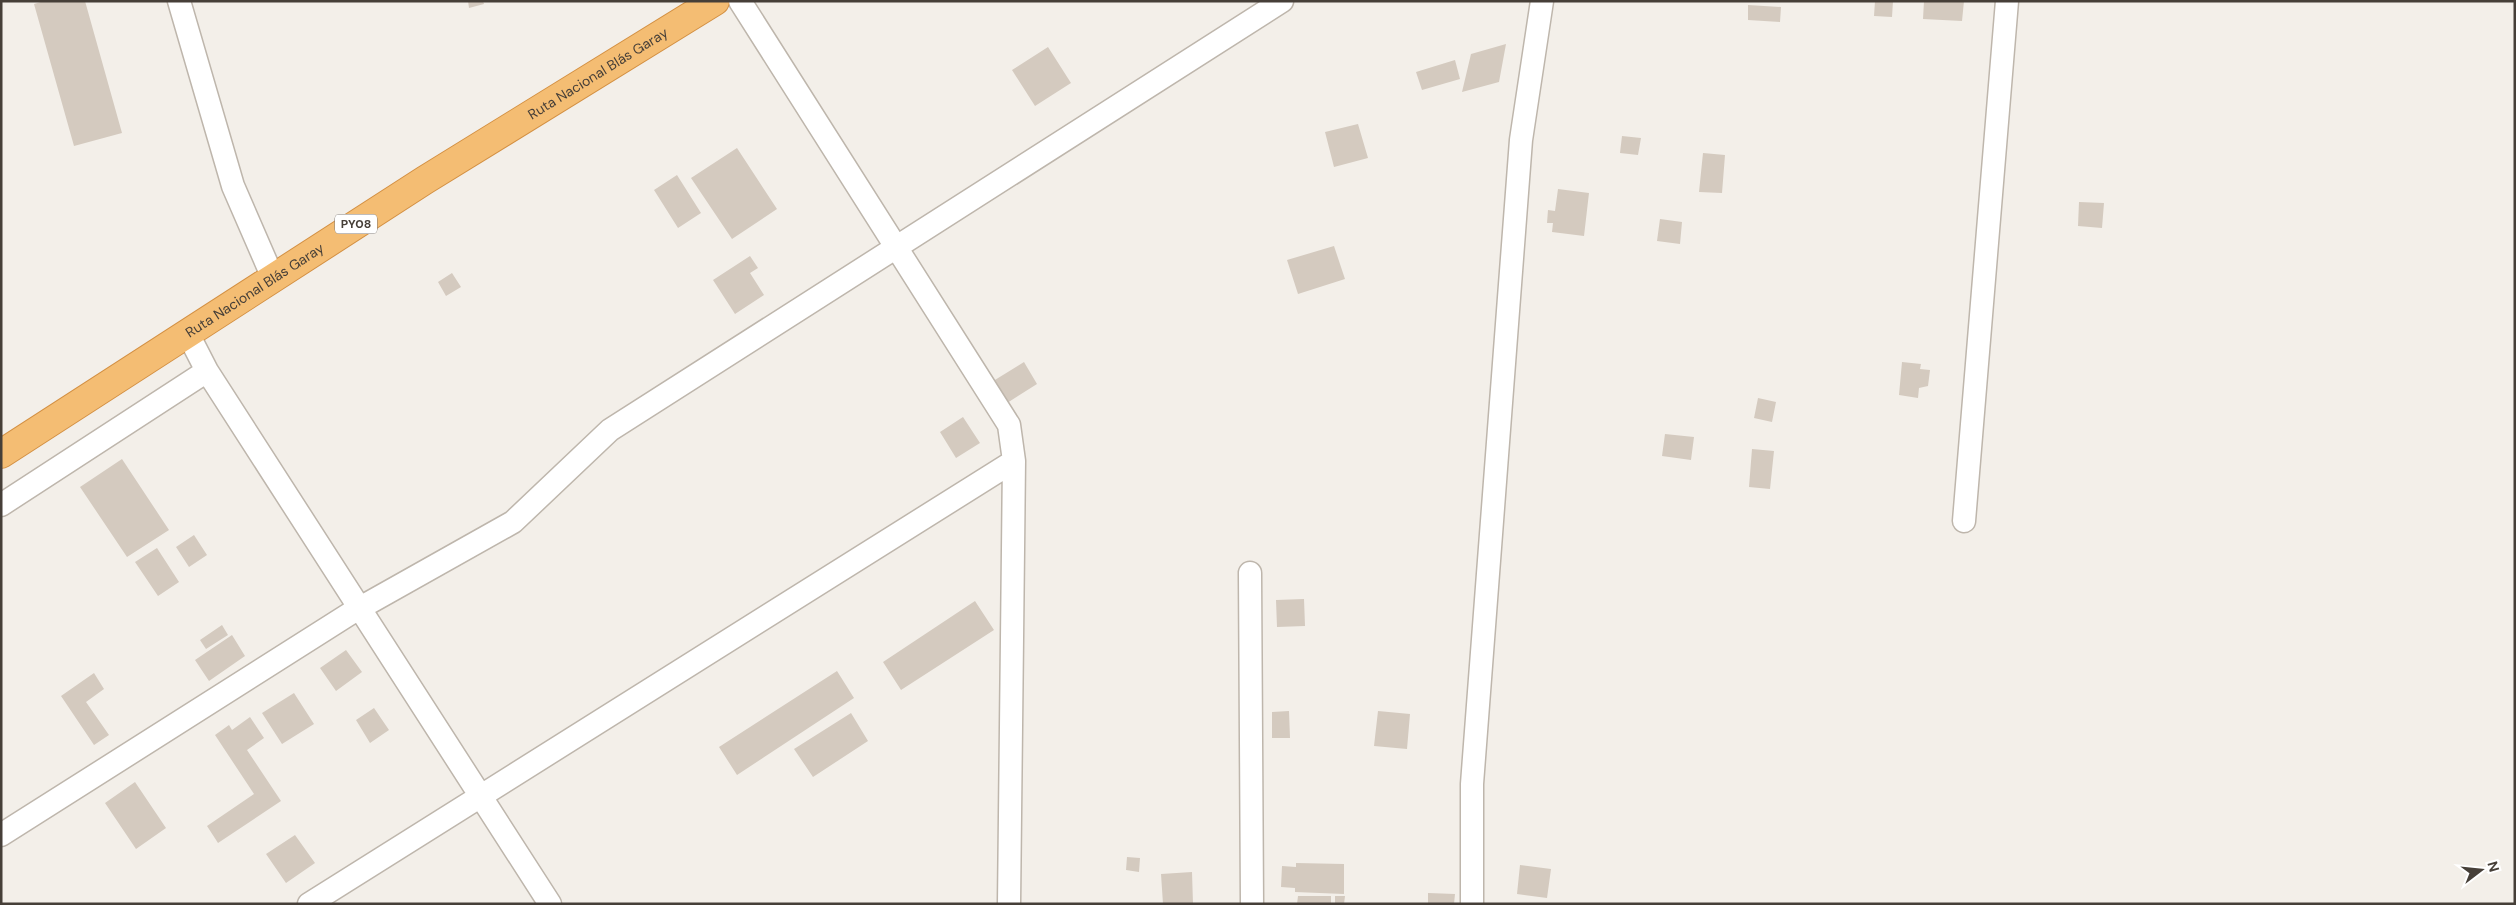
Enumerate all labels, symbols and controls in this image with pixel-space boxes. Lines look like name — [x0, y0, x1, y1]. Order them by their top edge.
street label: Ruta Nacional Blás Garay — [525, 23, 671, 123]
road number: PY08 — [335, 214, 377, 233]
street label: Ruta Nacional Blás Garay — [182, 239, 327, 341]
north arrow — [2456, 845, 2506, 895]
text: N — [2483, 859, 2504, 874]

